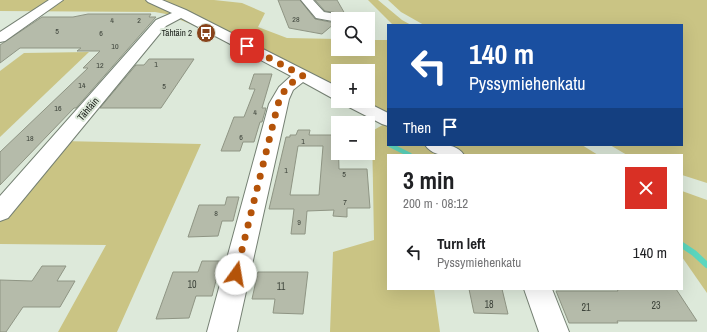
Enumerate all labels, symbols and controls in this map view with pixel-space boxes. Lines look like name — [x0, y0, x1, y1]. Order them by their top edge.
map controls — [331, 12, 375, 160]
button: search — [331, 12, 375, 56]
house number: 28 — [292, 14, 300, 24]
house number: 4 — [110, 15, 114, 25]
house number: 2 — [137, 15, 141, 25]
bus stop icon: Tähtäin 2 — [195, 22, 217, 44]
house number: 5 — [55, 26, 59, 36]
place label: Tähtäin 2 — [161, 27, 192, 39]
house number: 6 — [99, 28, 103, 38]
pin — [230, 29, 264, 63]
icon: arrive — [236, 35, 258, 57]
text: 140 m — [469, 35, 534, 73]
icon: left — [403, 40, 455, 92]
house number: 10 — [111, 41, 119, 51]
house number: 1 — [154, 59, 158, 69]
house number: 12 — [96, 60, 104, 70]
button: + — [331, 64, 375, 108]
text: Pyssymiehenkatu — [469, 71, 586, 96]
house number: 14 — [78, 80, 86, 90]
house number: 5 — [162, 81, 166, 91]
street label: Tähtäin — [74, 94, 102, 124]
house number: 16 — [54, 103, 62, 113]
house number: 4 — [253, 107, 257, 117]
button: − — [331, 116, 375, 160]
icon: arrive — [439, 116, 461, 138]
text: Then — [403, 117, 431, 138]
house number: 6 — [239, 132, 243, 142]
house number: 18 — [26, 133, 34, 143]
house number: 1 — [301, 136, 305, 146]
text: 3 min — [403, 164, 454, 196]
house number: 1 — [284, 165, 288, 175]
button: close — [625, 167, 667, 209]
house number: 5 — [342, 169, 346, 179]
text: 200 m · 08:12 — [403, 195, 468, 212]
house number: 7 — [343, 197, 347, 207]
house number: 8 — [214, 208, 218, 218]
house number: 9 — [297, 217, 301, 227]
text: Turn left — [437, 233, 485, 254]
icon: left — [403, 241, 425, 263]
text: 140 m — [633, 242, 667, 263]
position arrow — [215, 253, 257, 295]
text: Pyssymiehenkatu — [437, 254, 521, 271]
house number: 10 — [187, 278, 197, 291]
house number: 11 — [277, 280, 286, 293]
house number: 18 — [484, 298, 494, 311]
house number: 23 — [651, 299, 661, 312]
house number: 21 — [581, 301, 591, 314]

